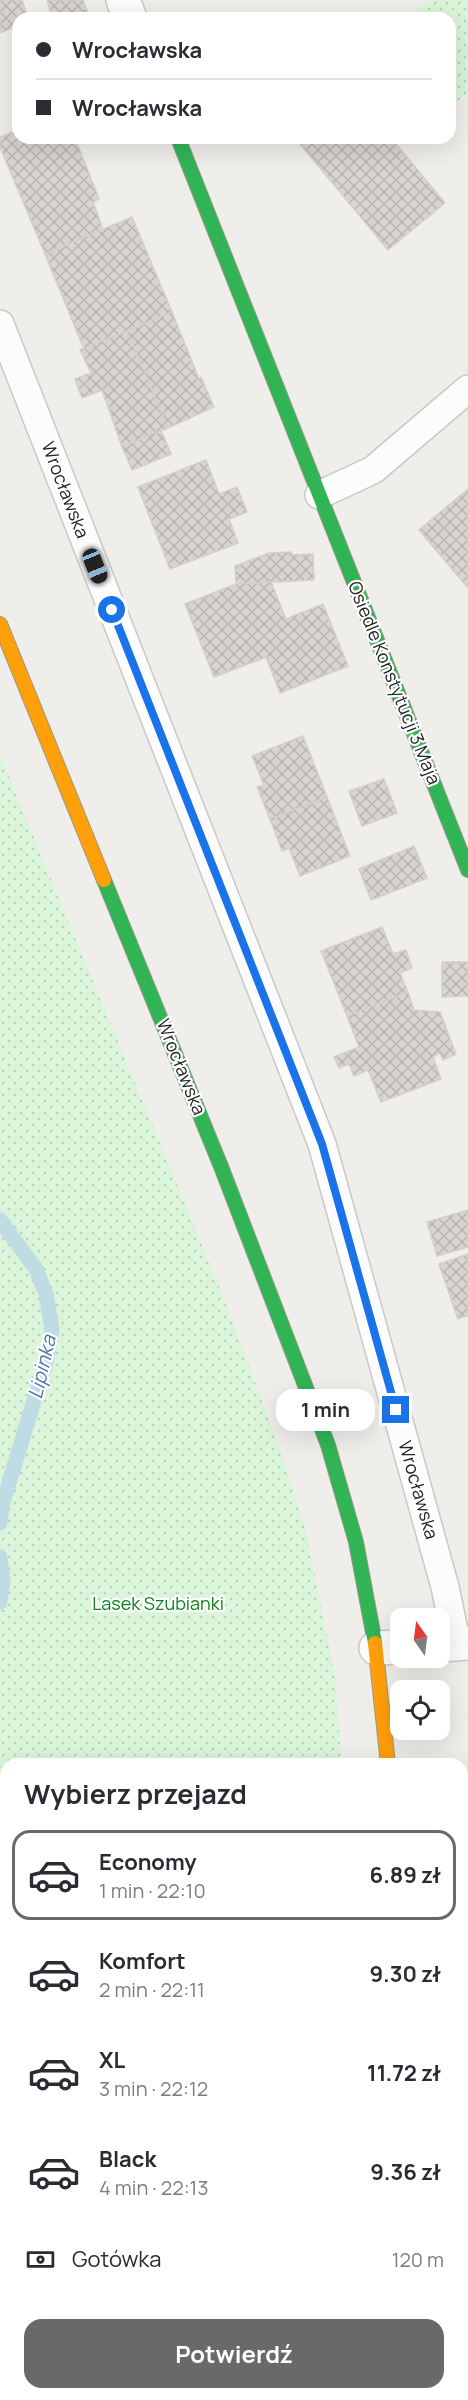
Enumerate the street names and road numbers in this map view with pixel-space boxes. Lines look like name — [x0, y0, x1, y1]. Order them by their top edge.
street label: Wrocławska — [37, 438, 95, 541]
street label: Osiedle Konstytucji 3 Maja — [343, 577, 447, 788]
street label: Wrocławska — [152, 1015, 212, 1118]
street label: Wrocławska — [393, 1438, 444, 1542]

